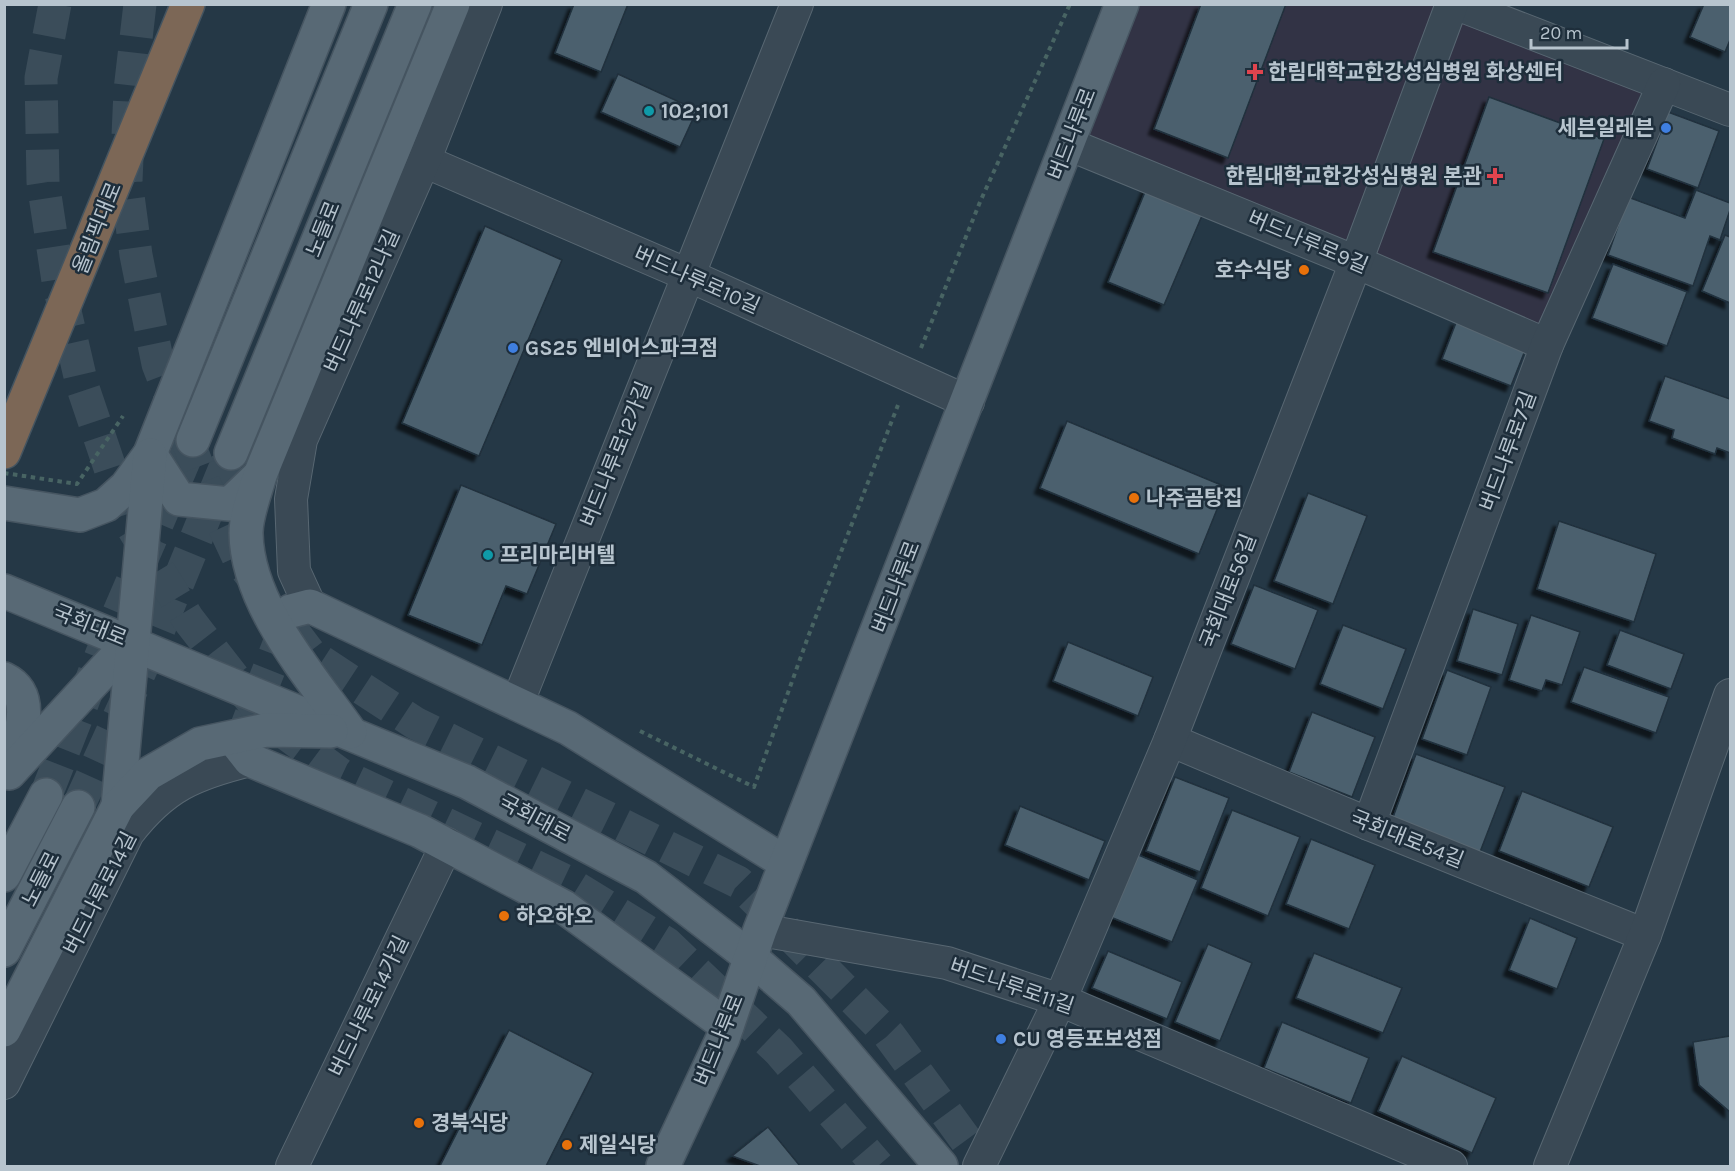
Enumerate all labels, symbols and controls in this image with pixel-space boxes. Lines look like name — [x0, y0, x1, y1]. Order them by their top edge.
scale bar — [1531, 12, 1627, 50]
text: 20 m — [1540, 22, 1582, 44]
place label: 한림대학교한강성심병원 화상센터 — [1268, 60, 1563, 84]
marker: 한림대학교한강성심병원 화상센터 — [1246, 63, 1264, 81]
street label: 버드나루로 — [1043, 85, 1101, 183]
place label: 102;101 — [661, 99, 729, 123]
marker: 102;101 — [642, 104, 656, 118]
place label: 세븐일레븐 — [1557, 116, 1654, 140]
marker: 세븐일레븐 — [1659, 121, 1673, 135]
place label: 한림대학교한강성심병원 본관 — [1226, 164, 1482, 188]
marker: 한림대학교한강성심병원 본관 — [1486, 167, 1504, 185]
street label: 올림픽대로 — [68, 179, 126, 277]
street label: 노들로 — [301, 198, 345, 260]
street label: 버드나루로9길 — [1244, 206, 1372, 278]
street label: 버드나루로12나길 — [320, 226, 404, 376]
street label: 버드나루로10길 — [630, 242, 764, 318]
place label: 호수식당 — [1215, 258, 1292, 282]
marker: 호수식당 — [1297, 263, 1311, 277]
place label: GS25 엔비어스파크점 — [525, 336, 718, 360]
marker: GS25 엔비어스파크점 — [506, 341, 520, 355]
street label: 버드나루로12가길 — [576, 378, 656, 530]
street label: 버드나루로7길 — [1475, 388, 1541, 514]
place label: 나주곰탕집 — [1146, 486, 1243, 510]
marker: 나주곰탕집 — [1127, 491, 1141, 505]
street label: 국회대로56길 — [1195, 530, 1261, 652]
street label: 버드나루로 — [867, 538, 925, 636]
place label: 프리마리버텔 — [500, 543, 616, 567]
marker: 프리마리버텔 — [481, 548, 495, 562]
street label: 국회대로 — [50, 599, 130, 651]
street label: 국회대로 — [495, 789, 575, 847]
street label: 국회대로54길 — [1347, 805, 1467, 873]
street label: 버드나루로14길 — [59, 828, 141, 958]
street label: 노들로 — [17, 848, 65, 910]
place label: 하오하오 — [516, 904, 593, 928]
marker: 하오하오 — [497, 909, 511, 923]
street label: 버드나루로14가길 — [324, 932, 414, 1080]
street label: 버드나루로11길 — [947, 954, 1077, 1018]
street label: 버드나루로 — [690, 991, 748, 1089]
place label: CU 영등포보성점 — [1013, 1027, 1162, 1051]
marker: CU 영등포보성점 — [994, 1032, 1008, 1046]
place label: 경북식당 — [431, 1111, 508, 1135]
marker: 경북식당 — [412, 1116, 426, 1130]
place label: 제일식당 — [579, 1133, 656, 1157]
marker: 제일식당 — [560, 1138, 574, 1152]

